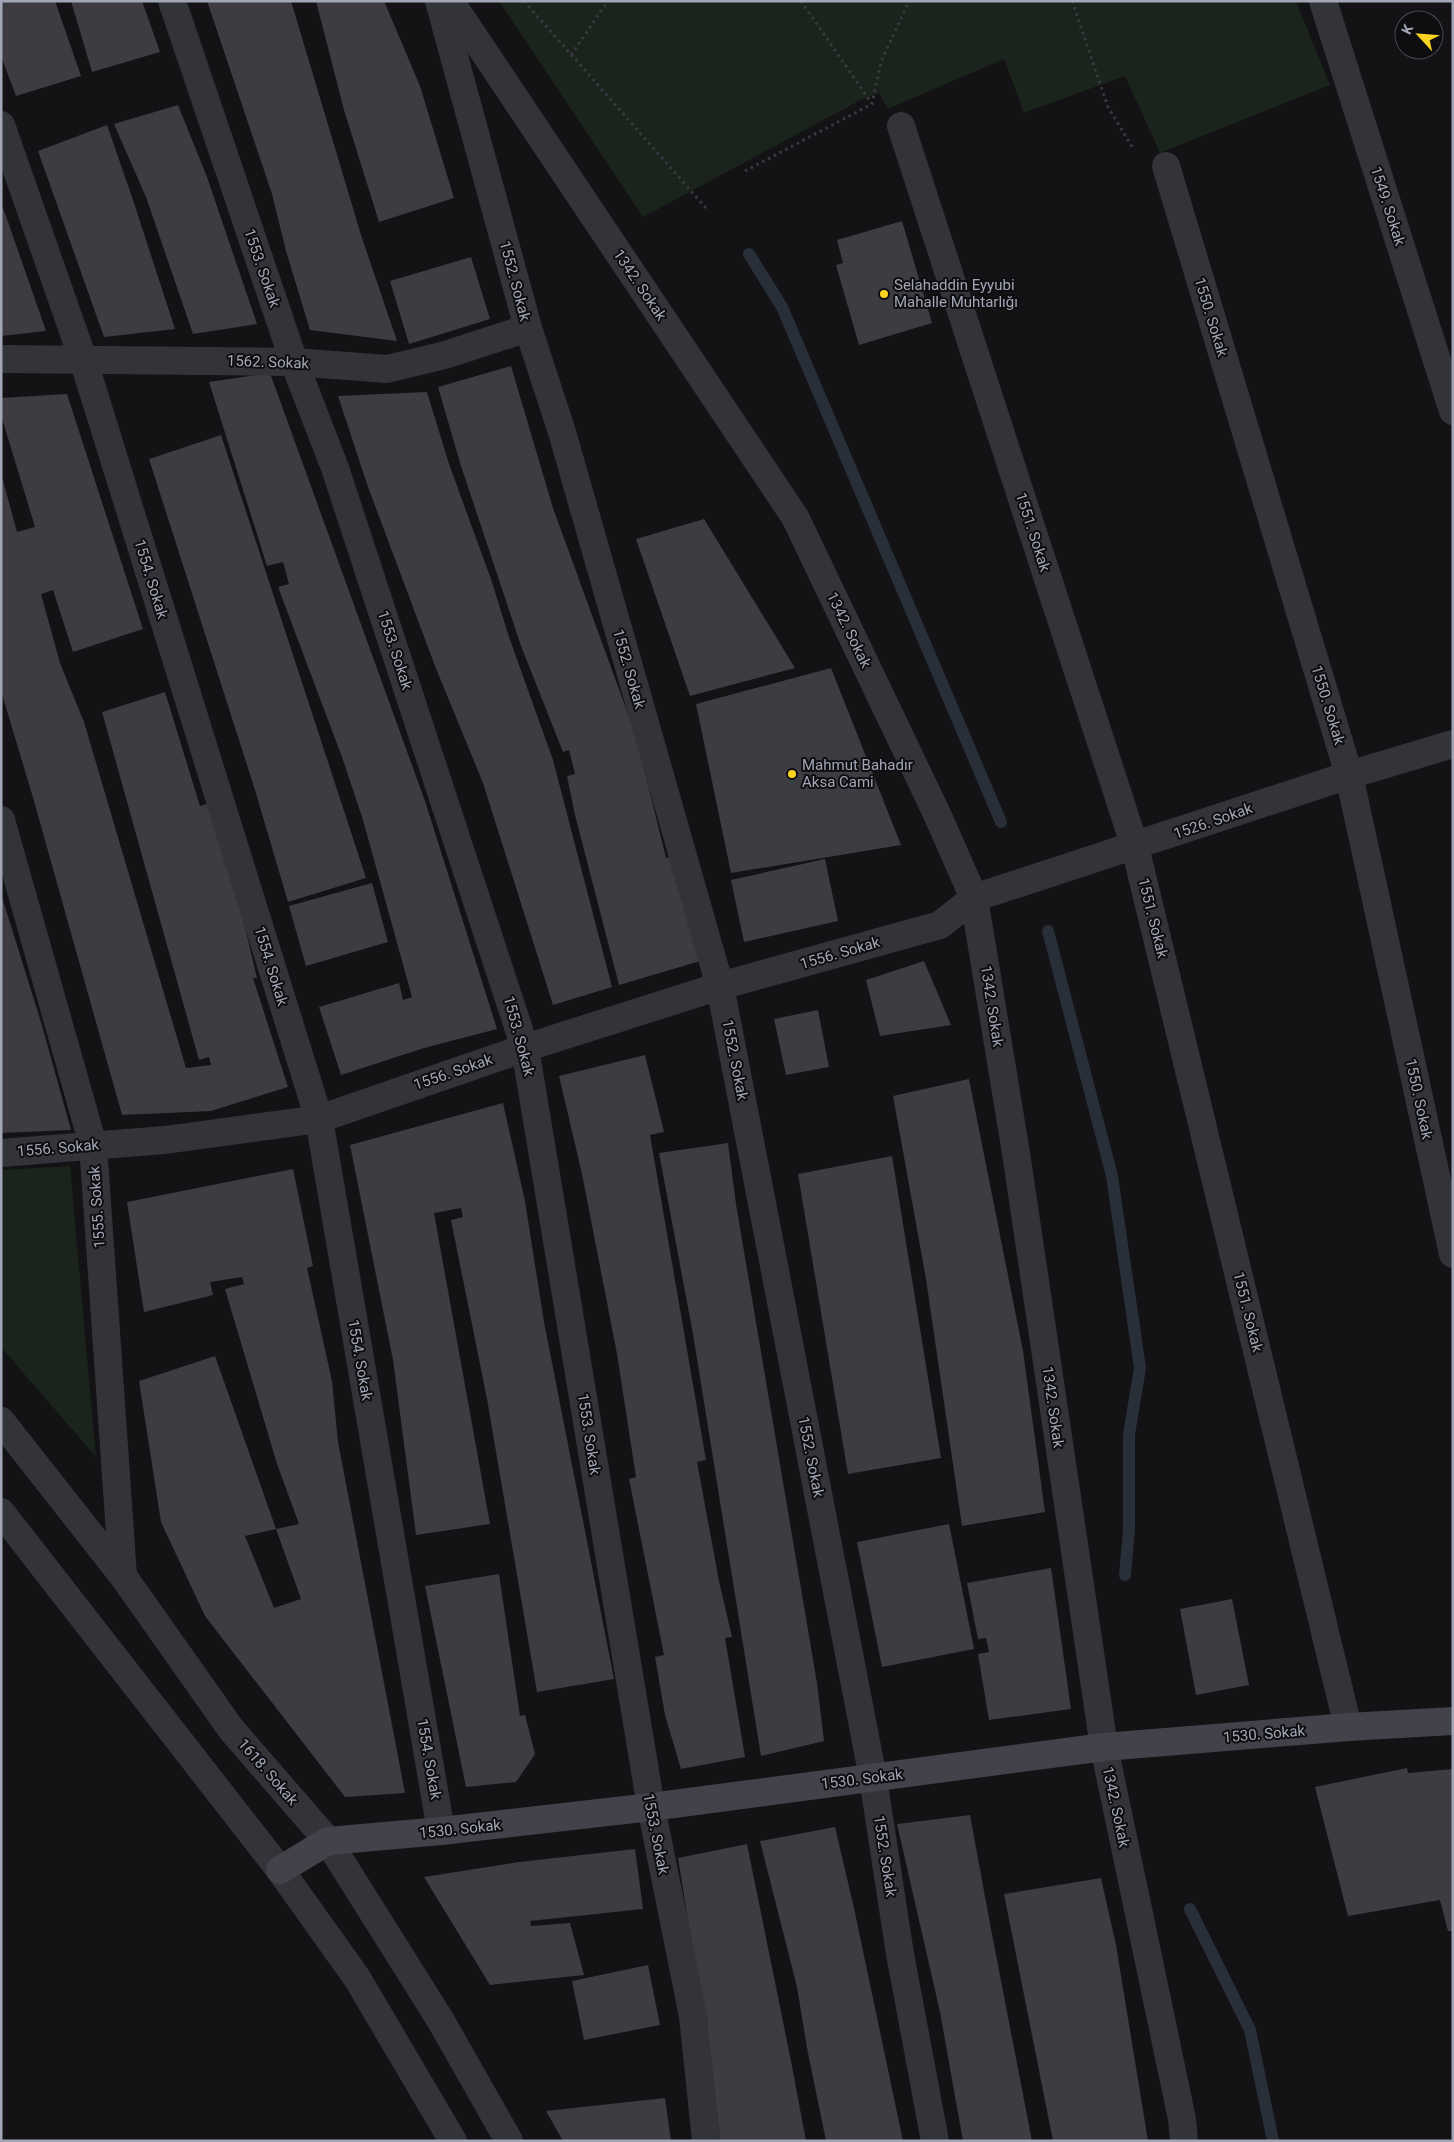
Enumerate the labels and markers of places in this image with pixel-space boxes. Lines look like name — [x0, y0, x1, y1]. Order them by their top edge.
place label: Selahaddin Eyyubi Mahalle Muhtarlığı — [894, 276, 1018, 311]
marker: Selahaddin Eyyubi Mahalle Muhtarlığı — [878, 288, 890, 300]
place label: Mahmut Bahadır Aksa Cami — [802, 756, 913, 791]
marker: Mahmut Bahadır Aksa Cami — [786, 768, 798, 780]

